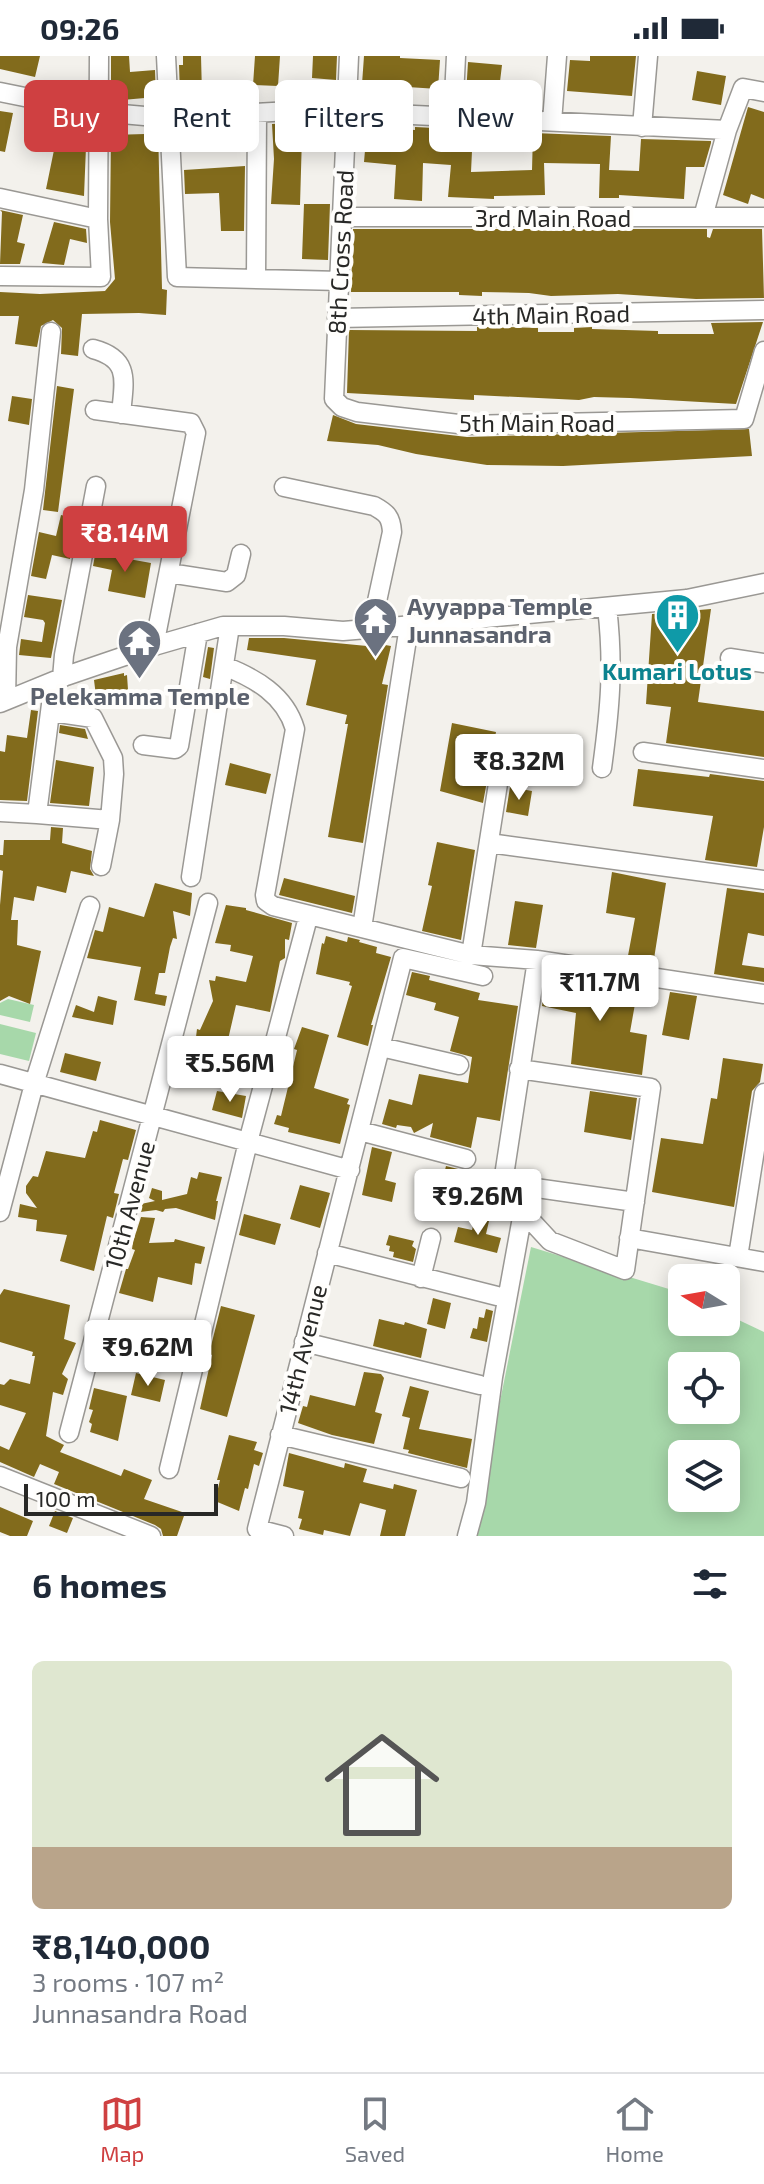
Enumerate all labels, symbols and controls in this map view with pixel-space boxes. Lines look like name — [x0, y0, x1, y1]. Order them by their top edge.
text: 09:26 — [40, 10, 119, 46]
chip: Buy — [24, 80, 128, 152]
chip: Rent — [144, 80, 259, 152]
chip: Filters — [275, 80, 413, 152]
chip: New — [429, 80, 542, 152]
street label: 8th Cross Road — [321, 169, 359, 335]
street label: 3rd Main Road — [475, 203, 631, 232]
street label: 4th Main Road — [472, 298, 630, 330]
street label: 5th Main Road — [459, 408, 615, 437]
pin: ₹8.14M — [60, 506, 190, 574]
text: ₹8.14M — [81, 516, 169, 547]
place label: Ayyappa Temple Junnasandra — [407, 591, 593, 648]
building icon: Kumari Lotus — [653, 592, 701, 655]
temple icon: Ayyappa Temple Junnasandra — [352, 595, 400, 658]
temple icon: Pelekamma Temple — [116, 617, 164, 680]
place label: Kumari Lotus — [602, 656, 752, 685]
place label: Pelekamma Temple — [30, 681, 250, 710]
pin: ₹8.32M — [454, 734, 584, 802]
text: ₹8.32M — [473, 744, 565, 775]
pin: ₹11.7M — [535, 955, 665, 1023]
text: ₹11.7M — [560, 965, 640, 996]
pin: ₹5.56M — [165, 1036, 295, 1104]
text: ₹5.56M — [185, 1046, 275, 1077]
street label: 10th Avenue — [98, 1137, 160, 1273]
pin: ₹9.26M — [413, 1169, 543, 1237]
text: ₹9.26M — [432, 1179, 524, 1210]
north arrow — [668, 1264, 740, 1336]
map controls — [668, 1264, 740, 1512]
street label: 14th Avenue — [272, 1281, 332, 1417]
pin: ₹9.62M — [83, 1320, 213, 1388]
text: ₹9.62M — [102, 1330, 194, 1361]
button: locate — [668, 1352, 740, 1424]
button: layers — [668, 1440, 740, 1512]
scale bar — [24, 1480, 218, 1516]
text: 100 m — [36, 1485, 95, 1511]
icon: filters — [688, 1562, 732, 1606]
text: 6 homes — [32, 1564, 167, 1605]
icon: home — [310, 1713, 454, 1857]
text: ₹8,140,000 — [32, 1925, 210, 1966]
text: 3 rooms · 107 m² — [32, 1966, 224, 1997]
text: Junnasandra Road — [32, 1997, 248, 2028]
tab: Map — [100, 2092, 144, 2166]
tab: Saved — [345, 2092, 405, 2166]
tab: Home — [605, 2092, 664, 2166]

